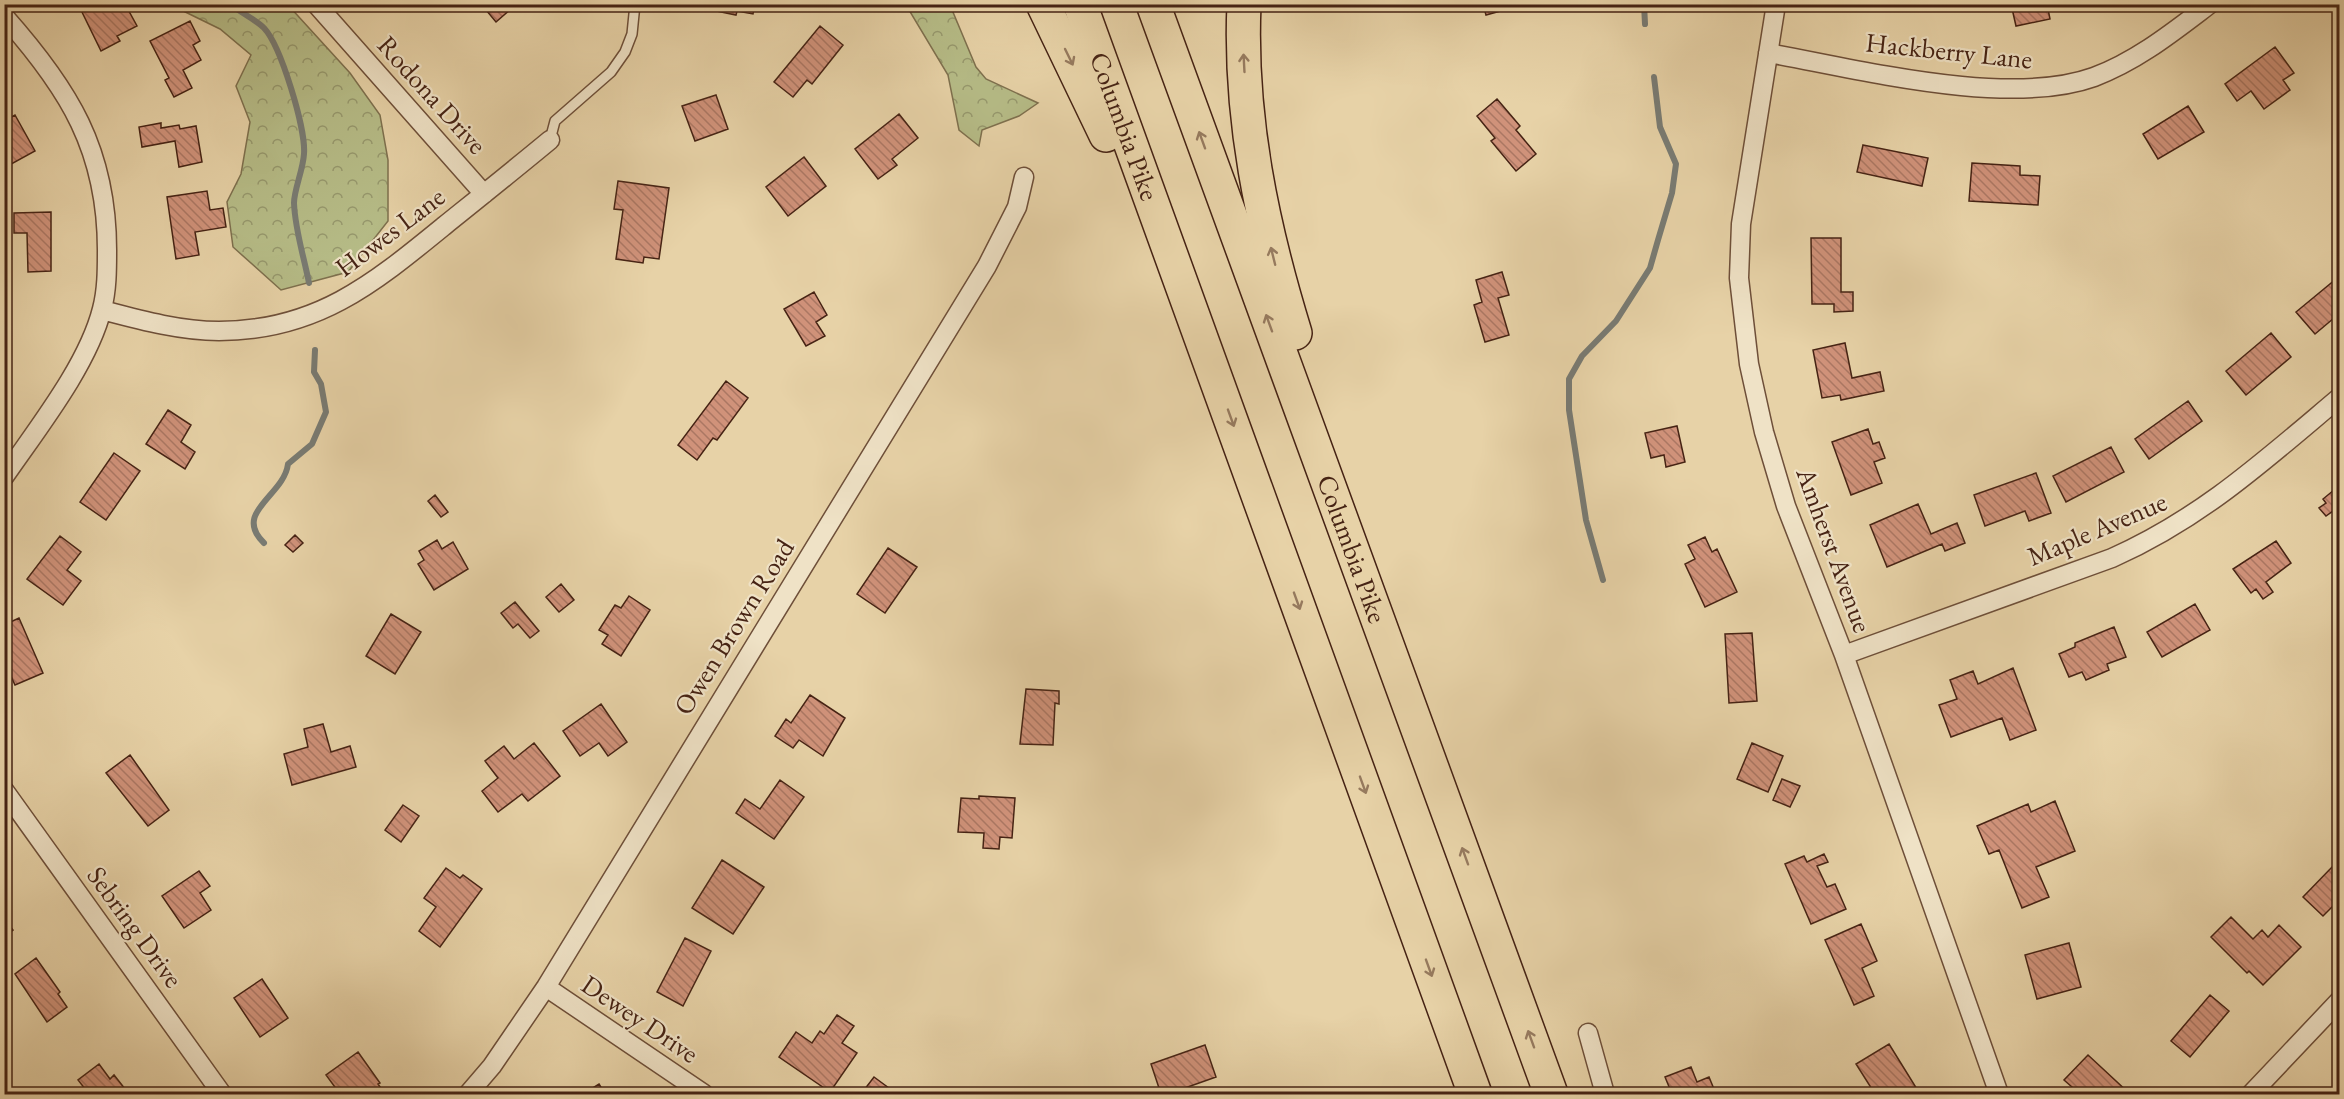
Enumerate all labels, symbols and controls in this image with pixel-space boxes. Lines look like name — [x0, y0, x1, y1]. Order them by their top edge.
street label: Hackberry Lane — [1864, 24, 2034, 77]
street label: Rodona Drive — [370, 28, 495, 161]
one-way arrow — [1064, 47, 1076, 65]
street label: Columbia Pike — [1082, 47, 1168, 205]
one-way arrow — [1238, 54, 1249, 74]
one-way arrow — [1196, 131, 1207, 150]
street label: Howes Lane — [328, 179, 452, 284]
one-way arrow — [1267, 246, 1278, 266]
one-way arrow — [1263, 314, 1274, 333]
one-way arrow — [1226, 408, 1237, 427]
street label: Amherst Avenue — [1788, 462, 1881, 637]
street label: Columbia Pike — [1309, 470, 1395, 628]
street label: Maple Avenue — [2022, 484, 2172, 574]
street label: Owen Brown Road — [665, 532, 802, 721]
one-way arrow — [1293, 592, 1304, 610]
one-way arrow — [1359, 775, 1370, 794]
one-way arrow — [1458, 847, 1469, 866]
street label: Sebring Drive — [80, 859, 191, 994]
one-way arrow — [1425, 959, 1436, 977]
street label: Dewey Drive — [575, 967, 706, 1071]
one-way arrow — [1524, 1031, 1535, 1049]

